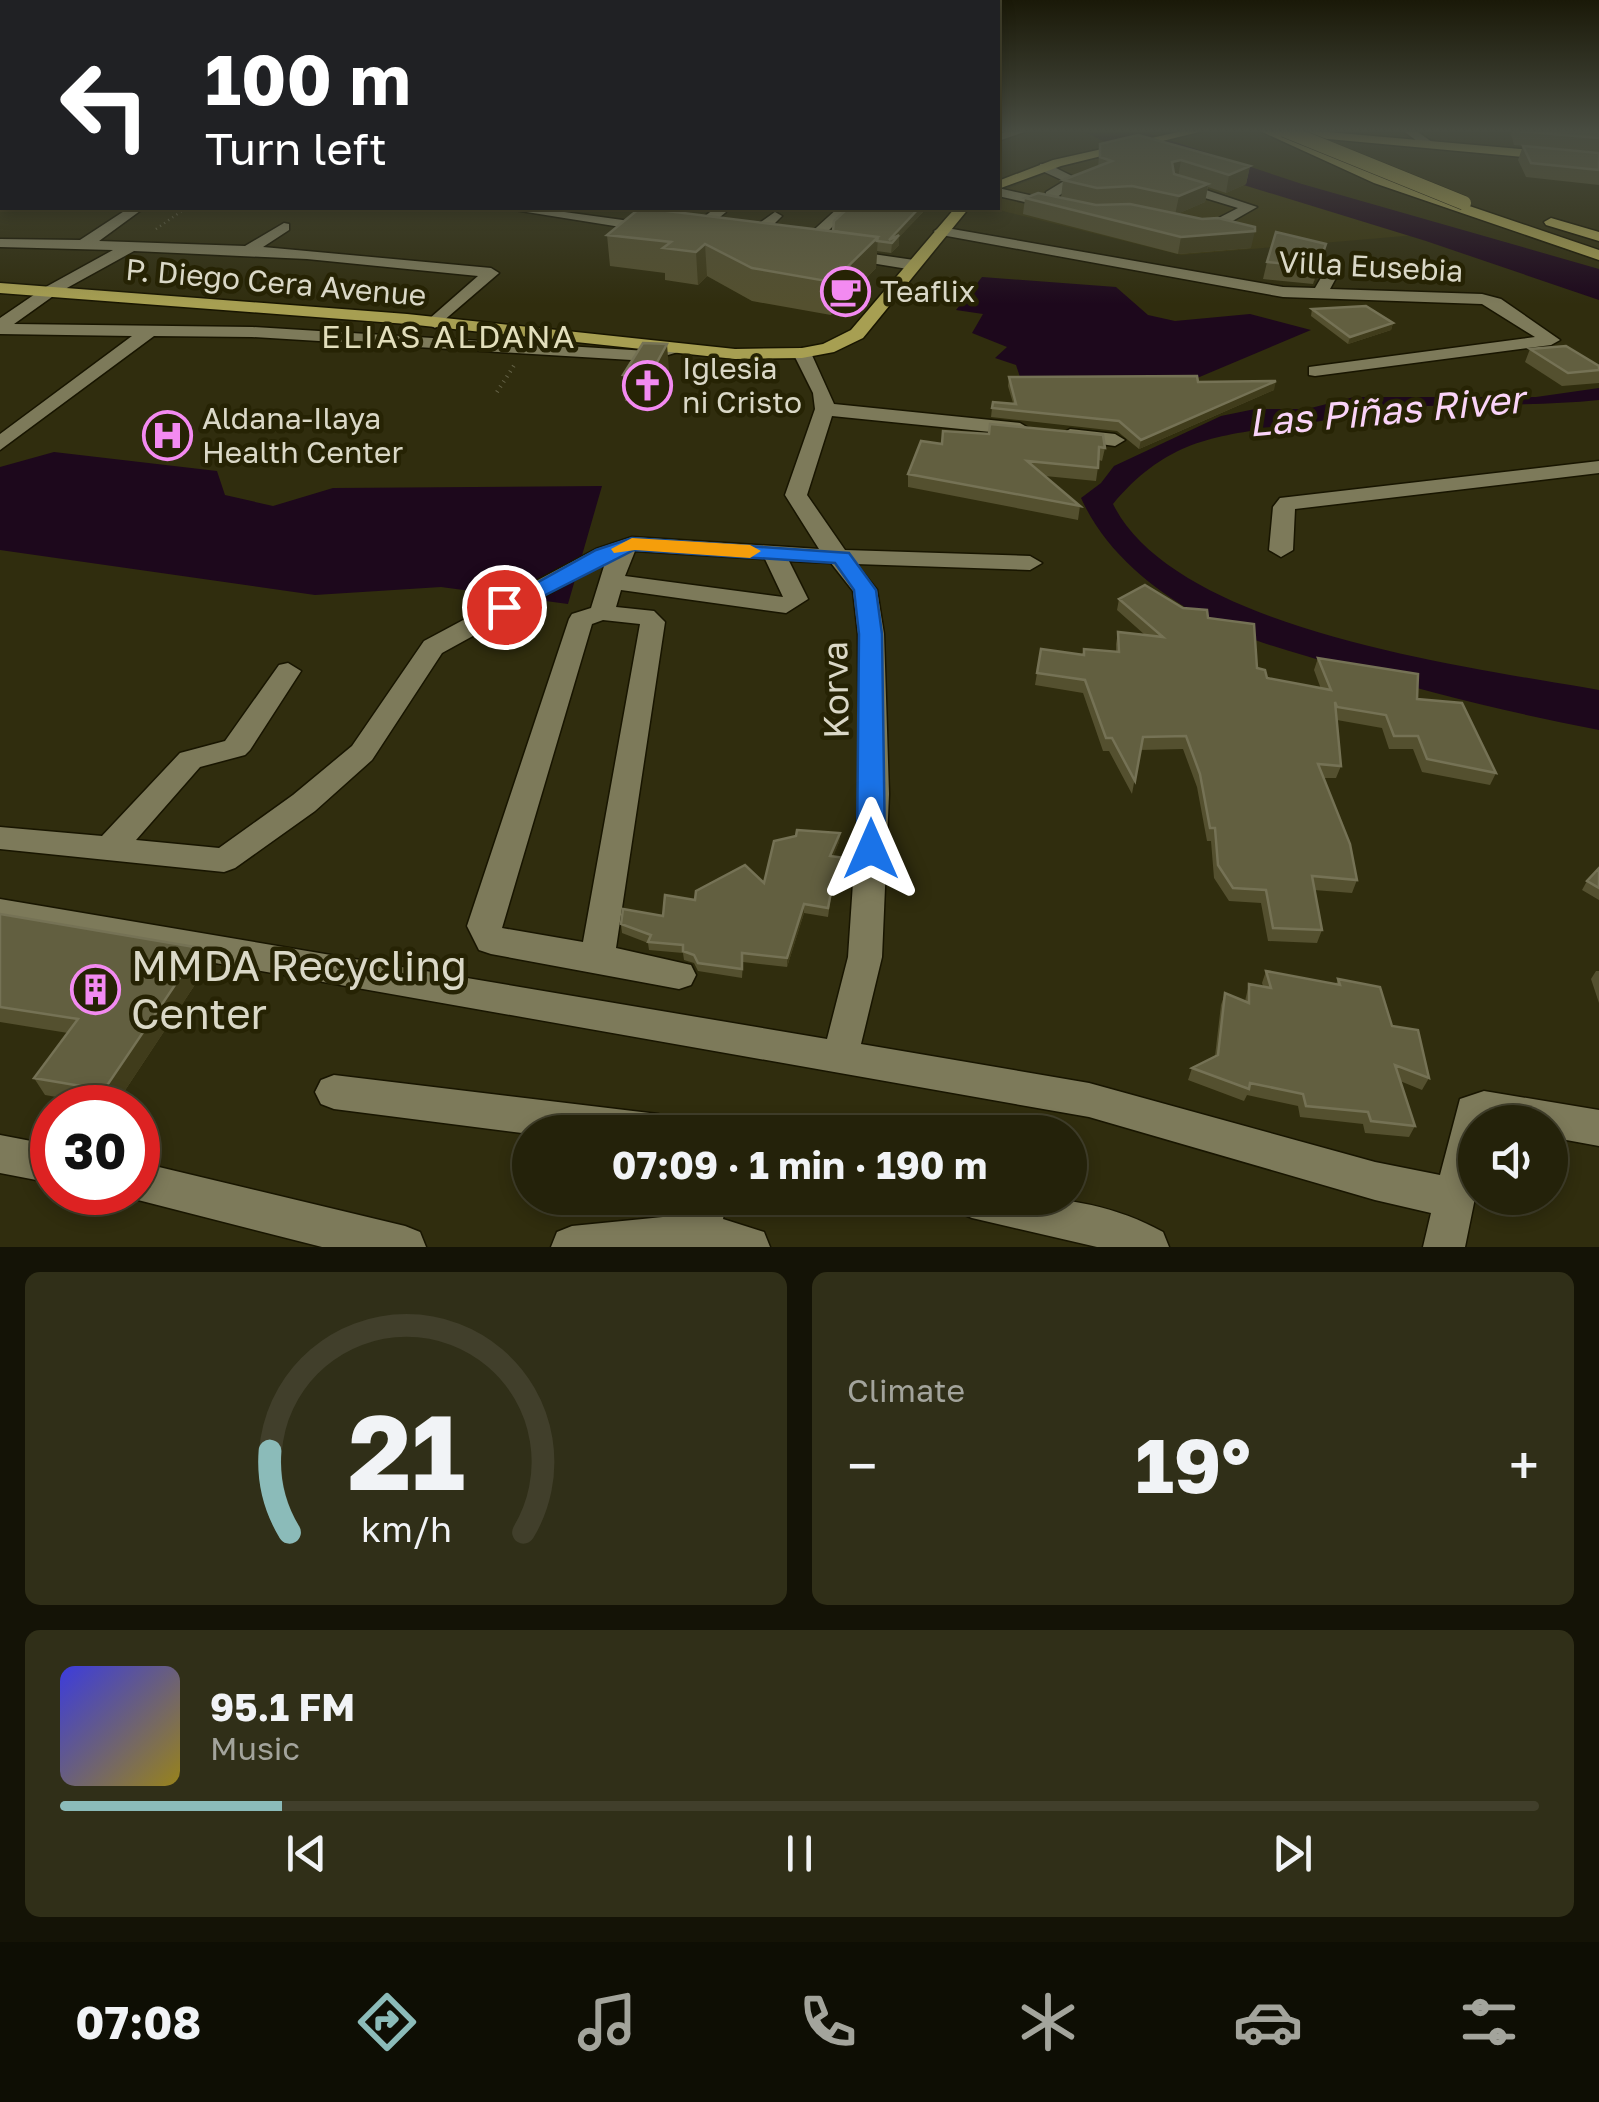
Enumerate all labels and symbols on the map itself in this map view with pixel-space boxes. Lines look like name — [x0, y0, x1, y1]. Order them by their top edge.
street label: Villa Eusebia — [1278, 243, 1464, 289]
street label: P. Diego Cera Avenue — [124, 251, 428, 313]
cafe icon: Teaflix — [819, 265, 871, 317]
place label: Teaflix — [880, 273, 975, 309]
district label: ELIAS ALDANA — [321, 317, 577, 355]
place label: Iglesia ni Cristo — [682, 350, 802, 420]
church icon: Iglesia ni Cristo — [621, 359, 673, 411]
water label: Las Piñas River — [1247, 375, 1531, 444]
place label: Aldana-Ilaya Health Center — [202, 400, 403, 470]
hospital icon: Aldana-Ilaya Health Center — [141, 409, 193, 461]
pin — [462, 565, 547, 650]
street label: Korva — [813, 641, 857, 739]
position arrow — [819, 797, 923, 901]
place label: MMDA Recycling Center — [131, 940, 467, 1038]
building icon: MMDA Recycling Center — [70, 963, 122, 1015]
speed limit sign: 30 — [30, 1085, 160, 1215]

